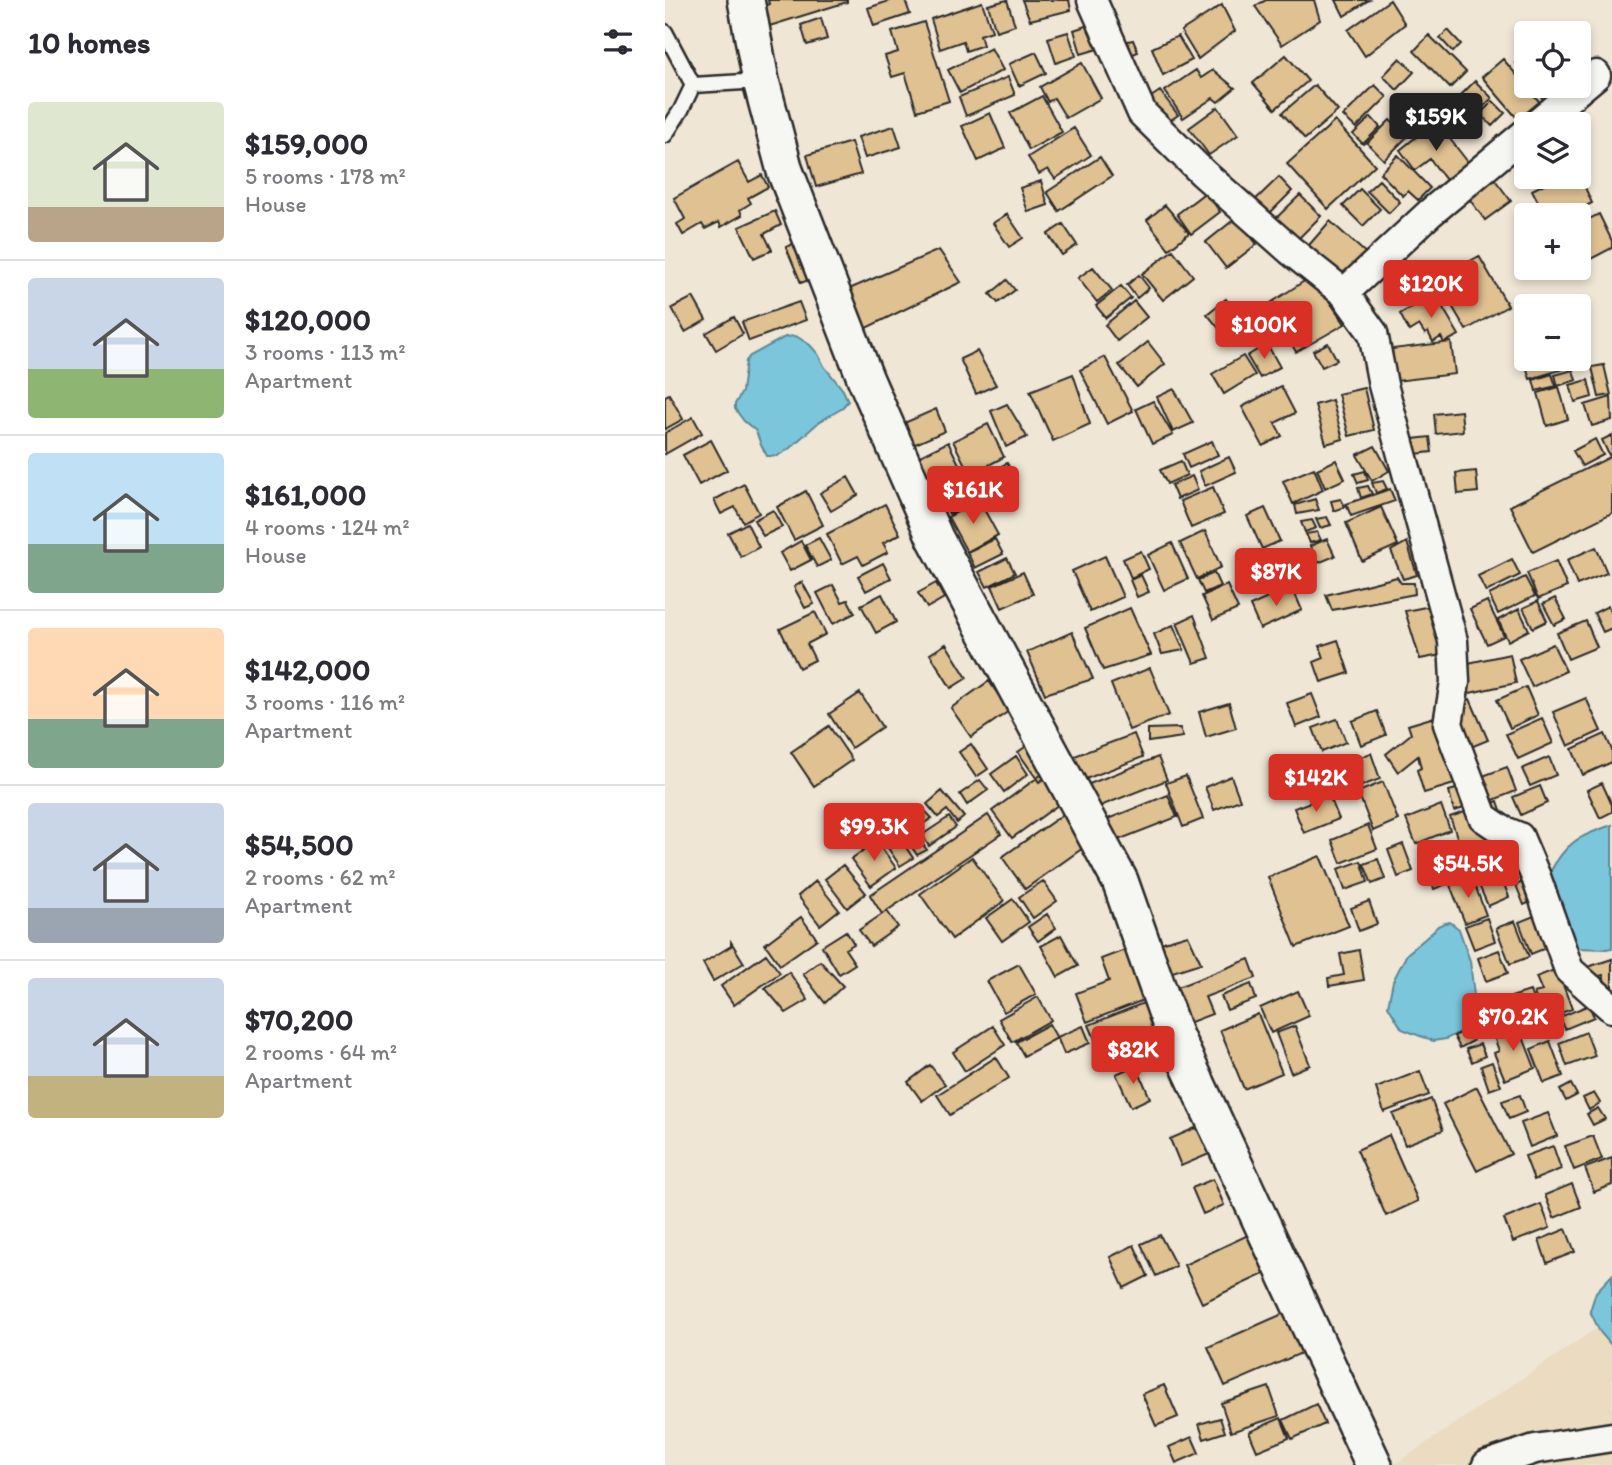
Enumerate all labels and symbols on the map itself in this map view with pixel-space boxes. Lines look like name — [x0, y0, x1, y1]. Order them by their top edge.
pin: $159K — [1387, 94, 1485, 153]
pin: $120K — [1382, 260, 1480, 320]
pin: $100K — [1215, 302, 1313, 361]
pin: $161K — [924, 466, 1022, 526]
pin: $87K — [1235, 548, 1317, 608]
pin: $142K — [1267, 754, 1365, 814]
pin: $99.3K — [817, 804, 931, 863]
pin: $54.5K — [1411, 841, 1525, 900]
pin: $70.2K — [1456, 993, 1570, 1053]
pin: $82K — [1092, 1026, 1174, 1086]

